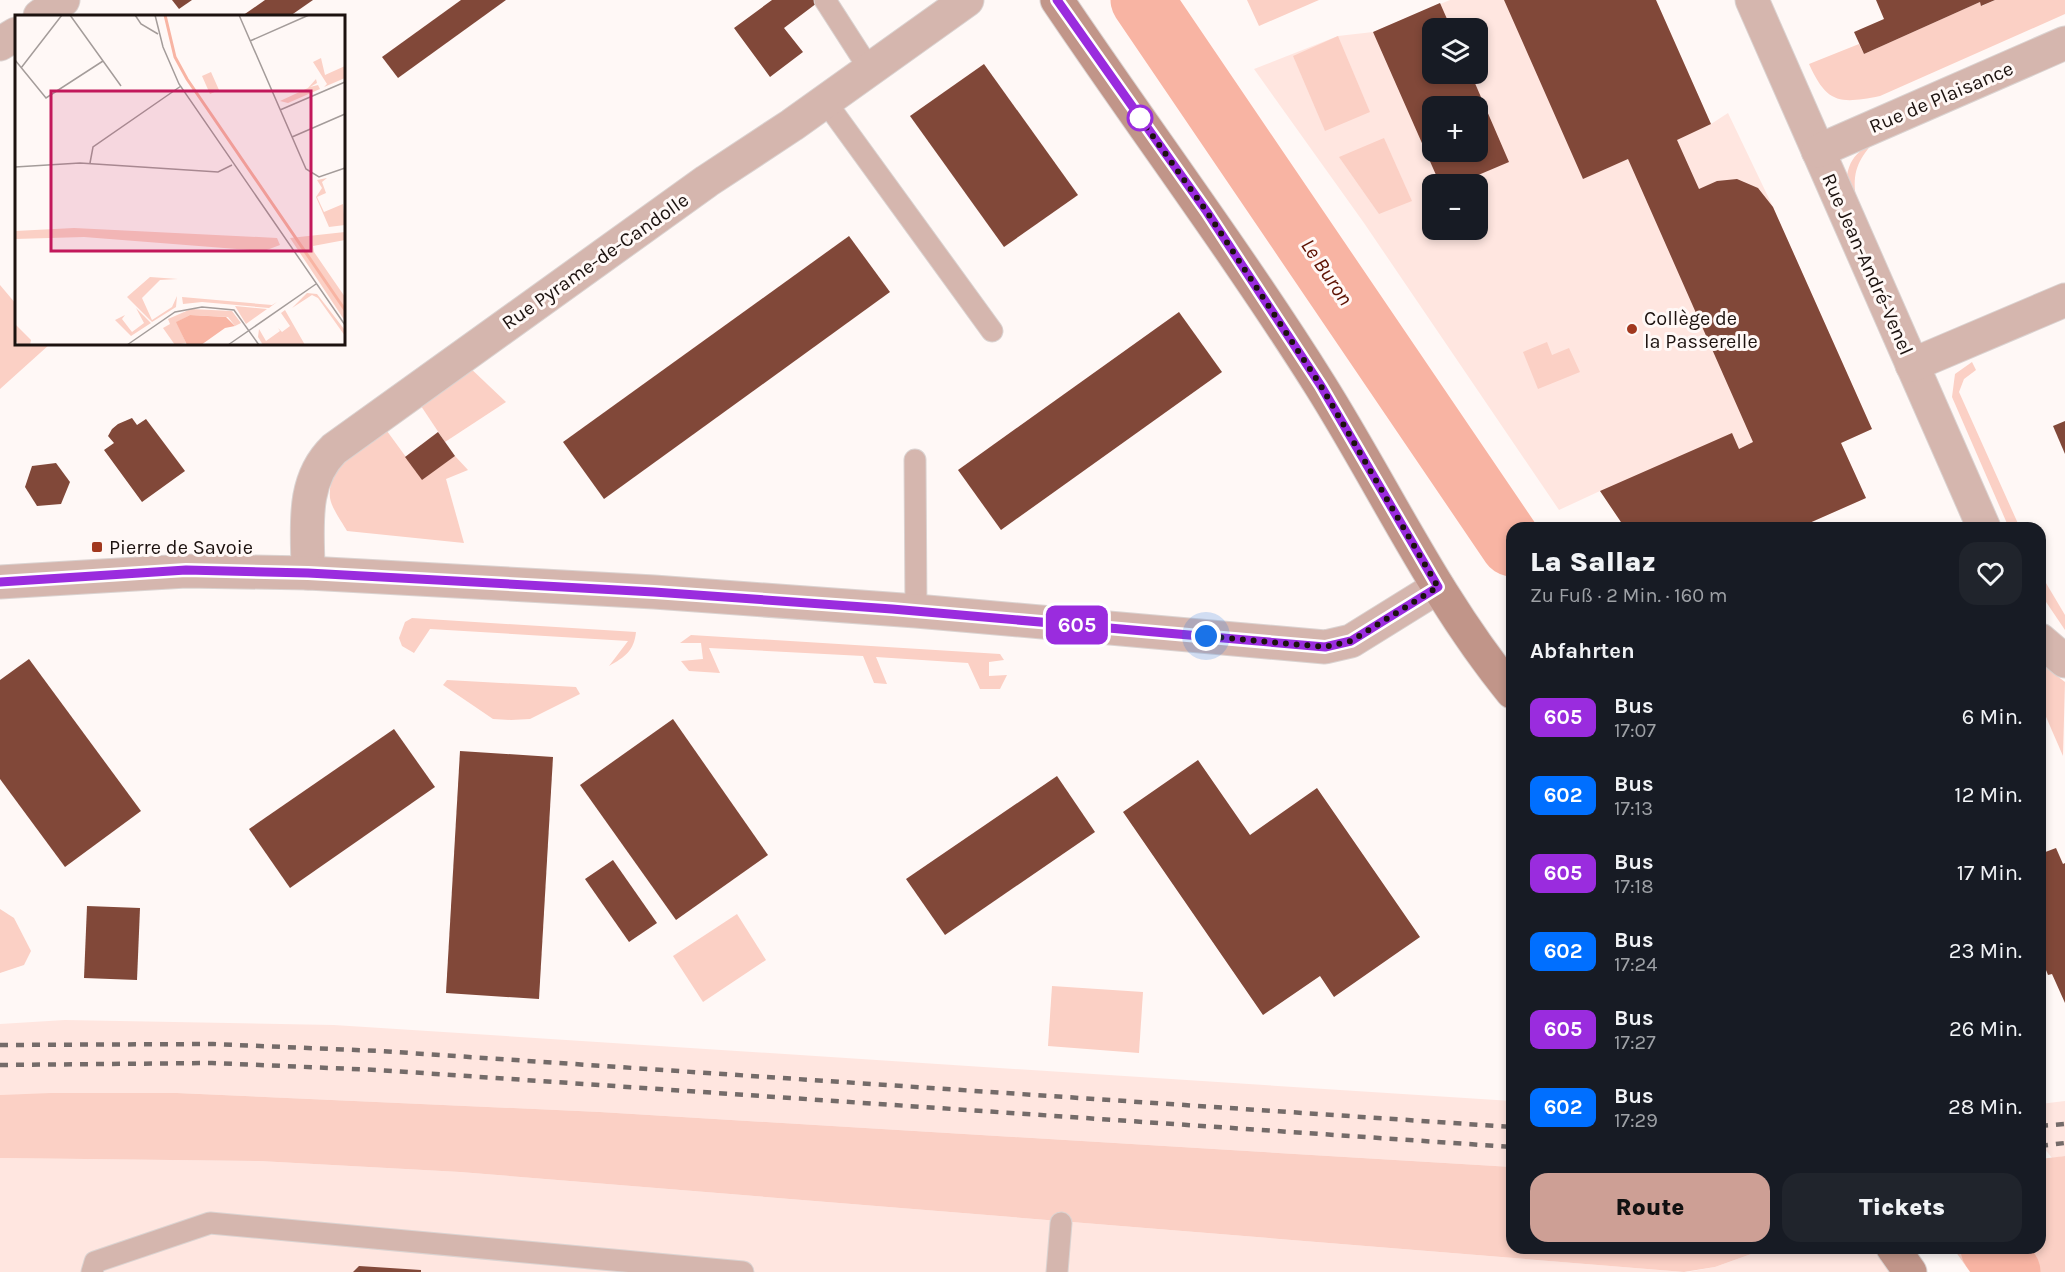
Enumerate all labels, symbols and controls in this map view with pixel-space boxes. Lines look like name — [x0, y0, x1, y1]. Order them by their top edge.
inset map — [15, 15, 345, 345]
map controls — [1422, 18, 1488, 240]
button: layers — [1422, 18, 1488, 84]
street label: Rue de Plaisance — [1866, 57, 2017, 138]
button: + — [1422, 96, 1488, 162]
unlabelled marker — [1127, 105, 1153, 131]
street label: Rue Jean-André-Venel — [1817, 170, 1918, 359]
button: − — [1422, 174, 1488, 240]
street label: Rue Pyrame-de-Candolle — [498, 188, 693, 335]
water label: Le Buron — [1296, 234, 1358, 310]
place label: Collège de la Passerelle — [1644, 307, 1758, 353]
marker: Collège de la Passerelle — [1625, 322, 1639, 336]
place label: Pierre de Savoie — [109, 536, 253, 559]
marker: Pierre de Savoie — [90, 540, 104, 554]
button: heart — [1959, 542, 2022, 605]
text: La Sallaz — [1530, 545, 1656, 578]
text: Zu Fuß · 2 Min. · 160 m — [1530, 584, 1727, 607]
line badge: 605 — [1042, 606, 1112, 644]
text: 605 — [1058, 613, 1096, 637]
your location — [1191, 621, 1221, 651]
text: Abfahrten — [1530, 638, 1635, 664]
text: Bus — [1614, 693, 1654, 719]
text: 6 Min. — [1962, 704, 2022, 730]
text: 605 — [1544, 705, 1582, 729]
text: 17:07 — [1614, 719, 1656, 742]
text: Bus — [1614, 771, 1654, 797]
text: 12 Min. — [1954, 782, 2022, 808]
text: 602 — [1544, 783, 1582, 807]
text: 17:13 — [1614, 797, 1653, 820]
text: Bus — [1614, 849, 1654, 875]
text: 17 Min. — [1957, 860, 2022, 886]
text: 605 — [1544, 861, 1582, 885]
text: 17:18 — [1614, 875, 1654, 898]
text: Bus — [1614, 927, 1654, 953]
text: 23 Min. — [1949, 938, 2022, 964]
text: 602 — [1544, 939, 1582, 963]
text: 17:24 — [1614, 953, 1657, 976]
text: Bus — [1614, 1005, 1654, 1031]
text: 26 Min. — [1949, 1016, 2022, 1042]
text: 605 — [1544, 1017, 1582, 1041]
text: 17:27 — [1614, 1031, 1656, 1054]
text: Bus — [1614, 1083, 1654, 1109]
text: 28 Min. — [1948, 1094, 2022, 1120]
text: 602 — [1544, 1095, 1582, 1119]
text: 17:29 — [1614, 1109, 1658, 1132]
button: Route — [1530, 1173, 1770, 1242]
button: Tickets — [1782, 1173, 2022, 1242]

